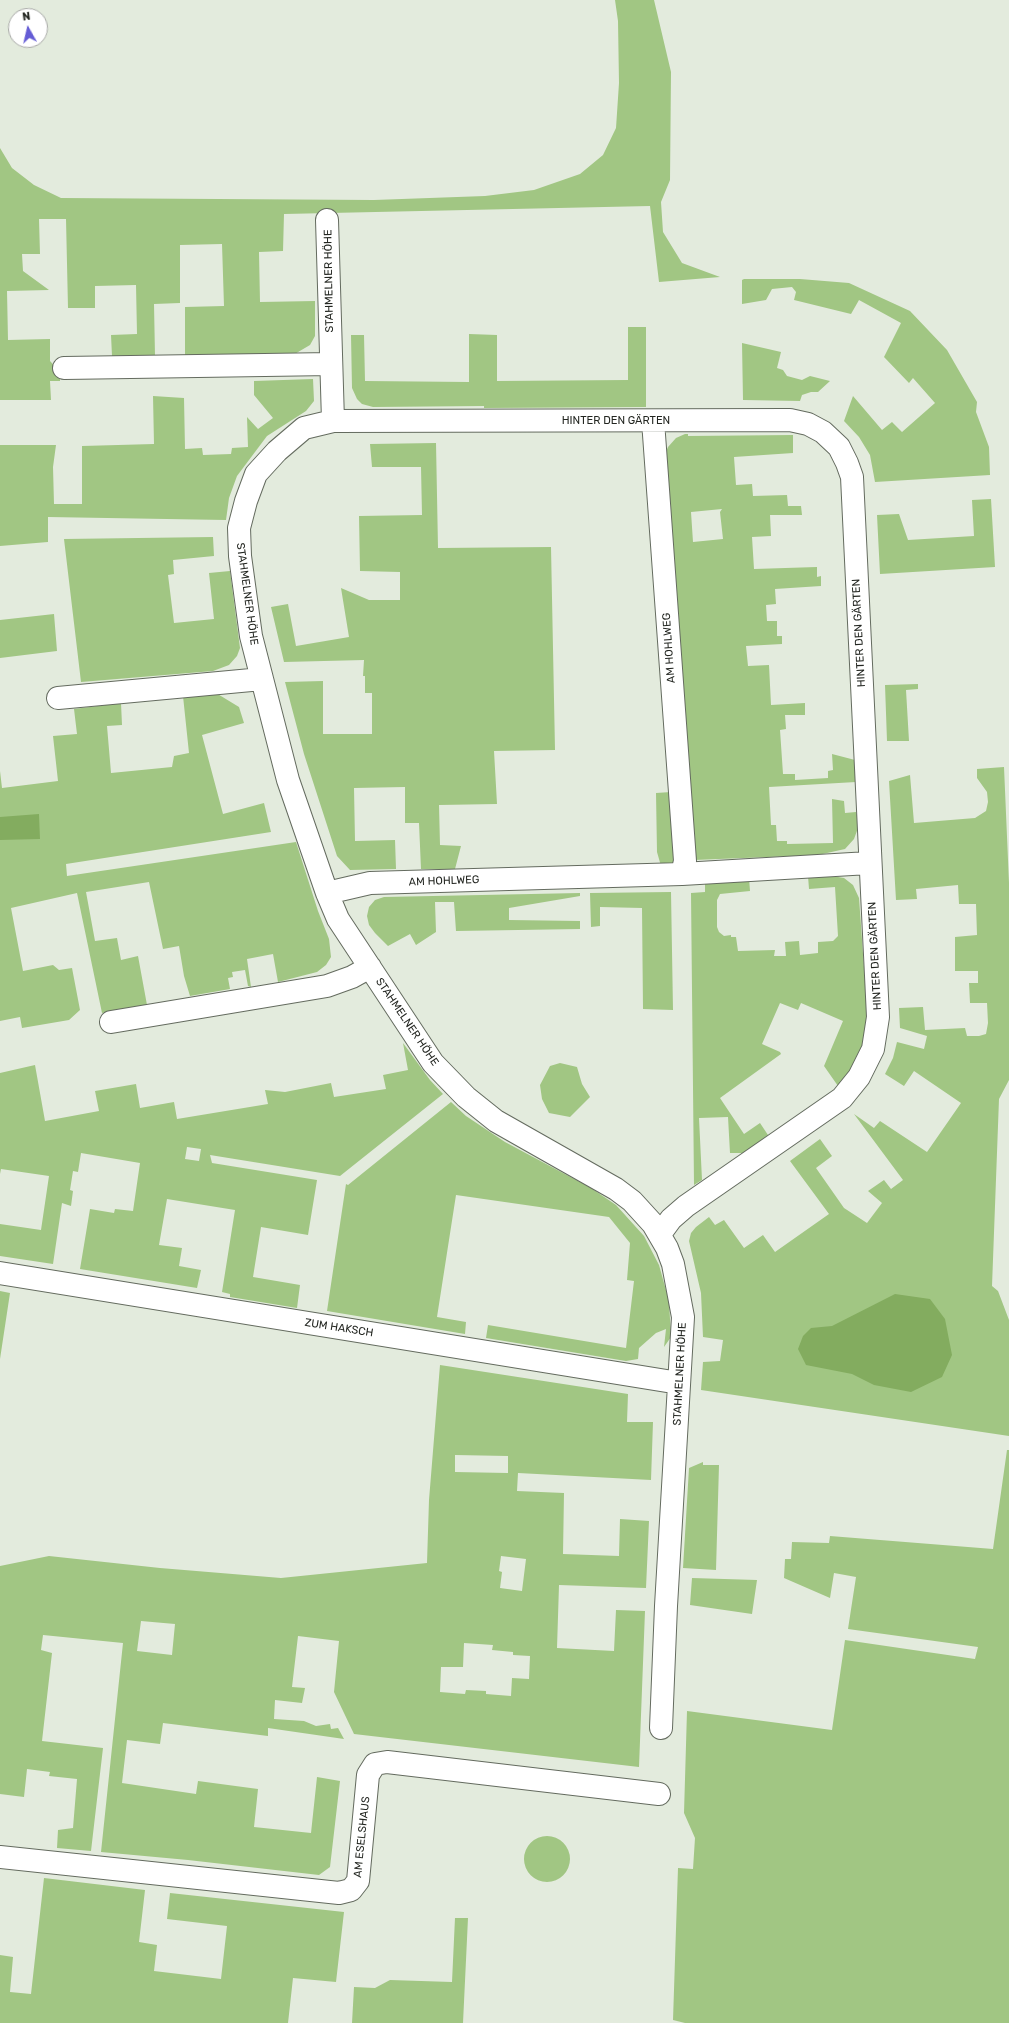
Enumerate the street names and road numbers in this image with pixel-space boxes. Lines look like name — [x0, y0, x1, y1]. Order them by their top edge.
street label: STAHMELNER HÖHE — [322, 229, 336, 333]
street label: HINTER DEN GÄRTEN — [562, 414, 670, 428]
street label: STAHMELNER HÖHE — [233, 542, 261, 646]
street label: HINTER DEN GÄRTEN — [850, 578, 868, 688]
street label: AM HOHLWEG — [660, 612, 678, 684]
street label: AM HOHLWEG — [409, 873, 479, 889]
street label: HINTER DEN GÄRTEN — [866, 901, 884, 1011]
street label: STAHMELNER HÖHE — [373, 976, 441, 1068]
street label: ZUM HAKSCH — [304, 1316, 374, 1340]
street label: STAHMELNER HÖHE — [671, 1322, 689, 1426]
street label: AM ESELSHAUS — [351, 1796, 373, 1878]

